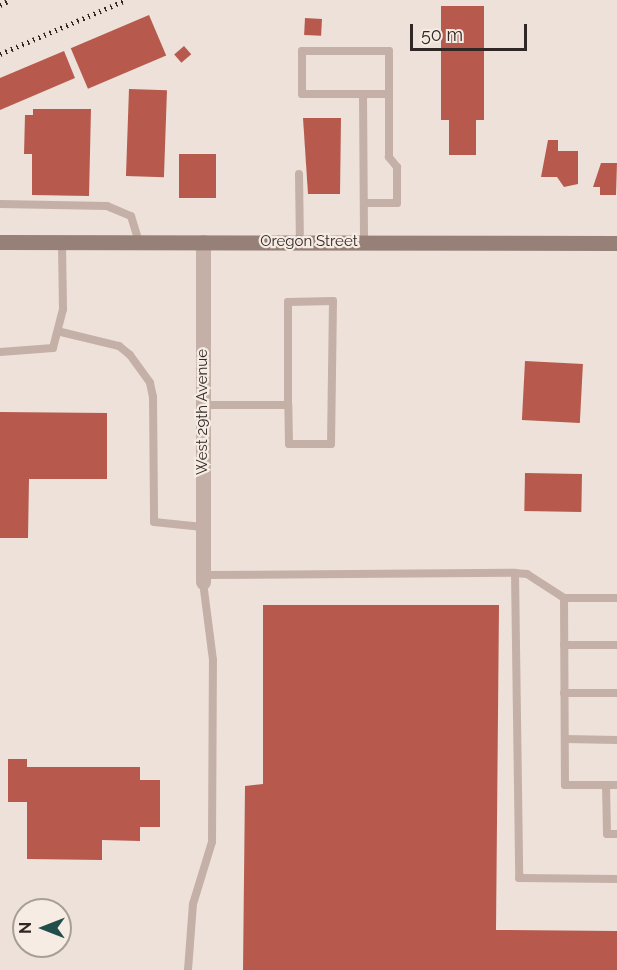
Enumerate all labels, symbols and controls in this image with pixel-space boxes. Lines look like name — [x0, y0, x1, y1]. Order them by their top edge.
scale bar — [413, 12, 530, 50]
text: 50 m — [421, 24, 463, 45]
street label: Oregon Street — [260, 233, 358, 251]
street label: West 29th Avenue — [194, 349, 212, 475]
north arrow — [12, 898, 72, 958]
text: N — [16, 922, 35, 934]

